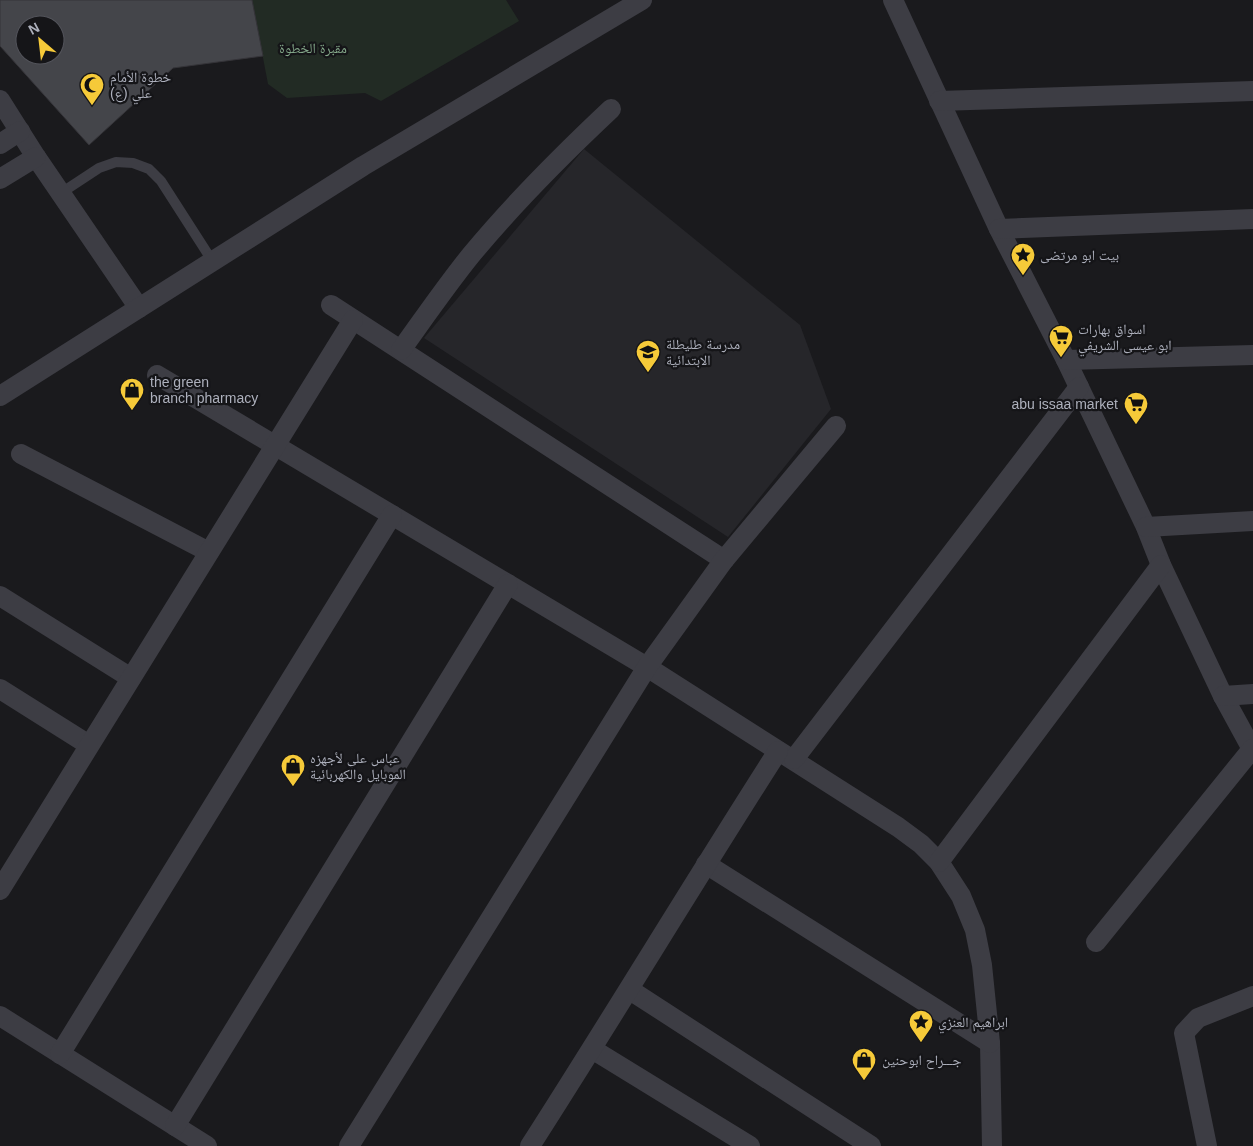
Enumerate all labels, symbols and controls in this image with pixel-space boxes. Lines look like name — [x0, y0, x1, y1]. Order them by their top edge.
north arrow — [15, 15, 65, 65]
text: N — [26, 19, 42, 38]
park label: مقبرة الخطوة — [279, 40, 347, 57]
place label: خطوة الأمام علي (ع) — [110, 69, 171, 105]
mosque icon: خطوة الأمام علي (ع) — [79, 72, 105, 106]
place icon: بيت ابو مرتضى — [1010, 242, 1036, 276]
place label: بيت ابو مرتضى — [1040, 247, 1119, 264]
place label: اسواق بهارات ابو عيسى الشريفي — [1078, 321, 1172, 357]
supermarket icon: اسواق بهارات ابو عيسى الشريفي — [1048, 324, 1074, 358]
place label: مدرسة طليطلة الابتدائية — [666, 336, 740, 368]
school or university icon: مدرسة طليطلة الابتدائية — [635, 339, 661, 373]
place label: the green branch pharmacy — [150, 374, 258, 406]
shop icon: the green branch pharmacy — [119, 377, 145, 411]
supermarket icon: abu issaa market — [1123, 391, 1149, 425]
place label: abu issaa market — [1011, 396, 1118, 412]
place label: عباس علي لأجهزه الموبايل والكهربائية — [310, 750, 406, 783]
shop icon: عباس علي لأجهزه الموبايل والكهربائية — [280, 753, 306, 787]
place icon: ابراهيم العنزي — [908, 1009, 934, 1043]
place label: ابراهيم العنزي — [938, 1014, 1008, 1034]
shop icon: جـــراح ابوحنين — [851, 1047, 877, 1081]
place label: جـــراح ابوحنين — [882, 1052, 962, 1070]

